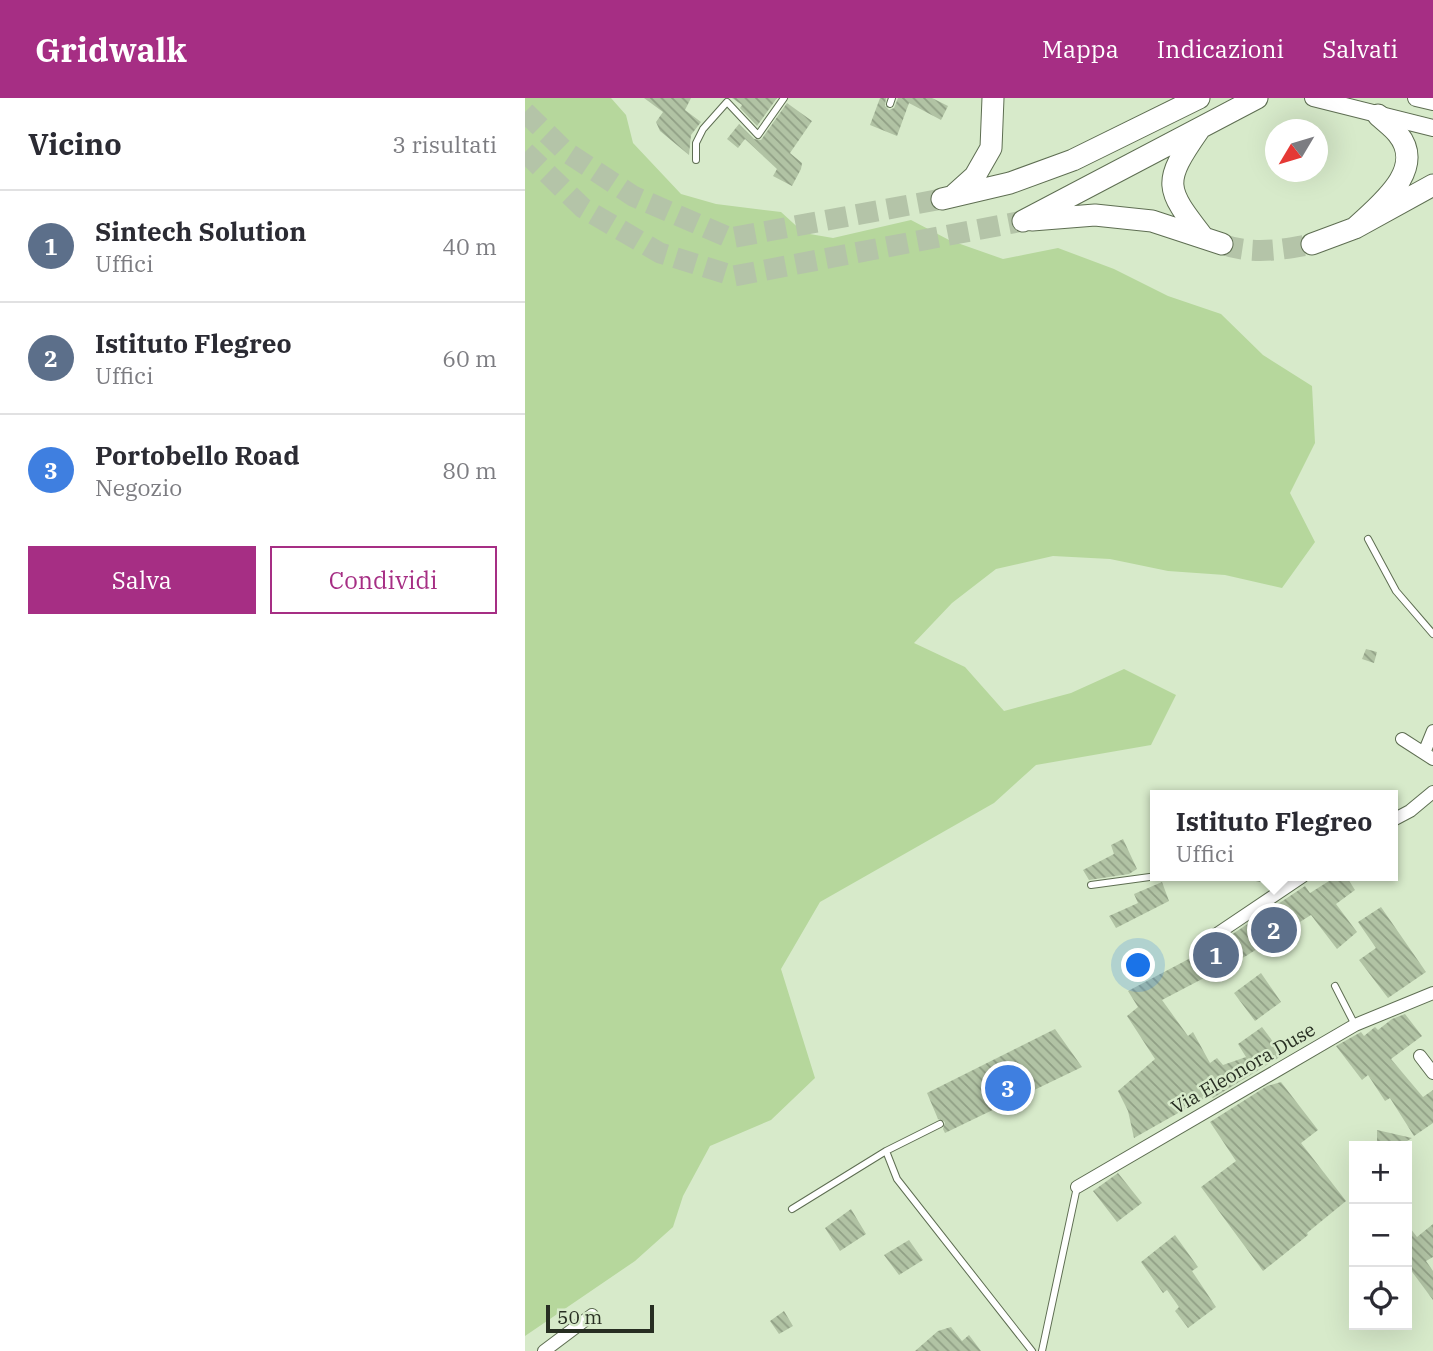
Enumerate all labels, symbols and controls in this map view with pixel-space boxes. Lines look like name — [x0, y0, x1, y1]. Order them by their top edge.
text: Gridwalk — [35, 28, 187, 71]
text: Mappa — [1042, 33, 1119, 65]
text: Indicazioni — [1157, 33, 1284, 65]
text: Salvati — [1322, 33, 1398, 65]
north arrow — [1265, 119, 1328, 182]
text: Vicino — [28, 124, 122, 163]
text: 3 risultati — [392, 129, 497, 159]
text: Sintech Solution — [95, 214, 306, 248]
text: 1 — [44, 231, 58, 261]
text: 40 m — [442, 231, 497, 261]
text: Uffici — [95, 248, 153, 278]
text: Istituto Flegreo — [95, 326, 292, 360]
text: 2 — [44, 343, 58, 373]
text: 60 m — [442, 343, 497, 373]
text: Uffici — [95, 360, 153, 390]
text: Portobello Road — [95, 438, 300, 472]
text: 3 — [44, 455, 58, 485]
text: 80 m — [442, 455, 497, 485]
text: Negozio — [95, 472, 182, 502]
button: Salva — [28, 546, 256, 614]
button: Condividi — [270, 546, 497, 614]
popup — [1150, 790, 1398, 881]
text: Istituto Flegreo — [1176, 804, 1372, 838]
text: Uffici — [1176, 838, 1234, 868]
pin: 2 — [1251, 904, 1297, 956]
pin: 1 — [1193, 929, 1239, 981]
your location — [1121, 948, 1155, 982]
street label: Via Eleonora Duse — [1167, 1017, 1319, 1119]
pin: 3 — [985, 1062, 1031, 1114]
map controls — [1349, 1141, 1412, 1330]
button: + — [1349, 1141, 1412, 1204]
button: − — [1349, 1204, 1412, 1267]
button: locate — [1349, 1267, 1412, 1330]
scale bar — [546, 1302, 655, 1334]
text: 50 m — [557, 1305, 602, 1329]

